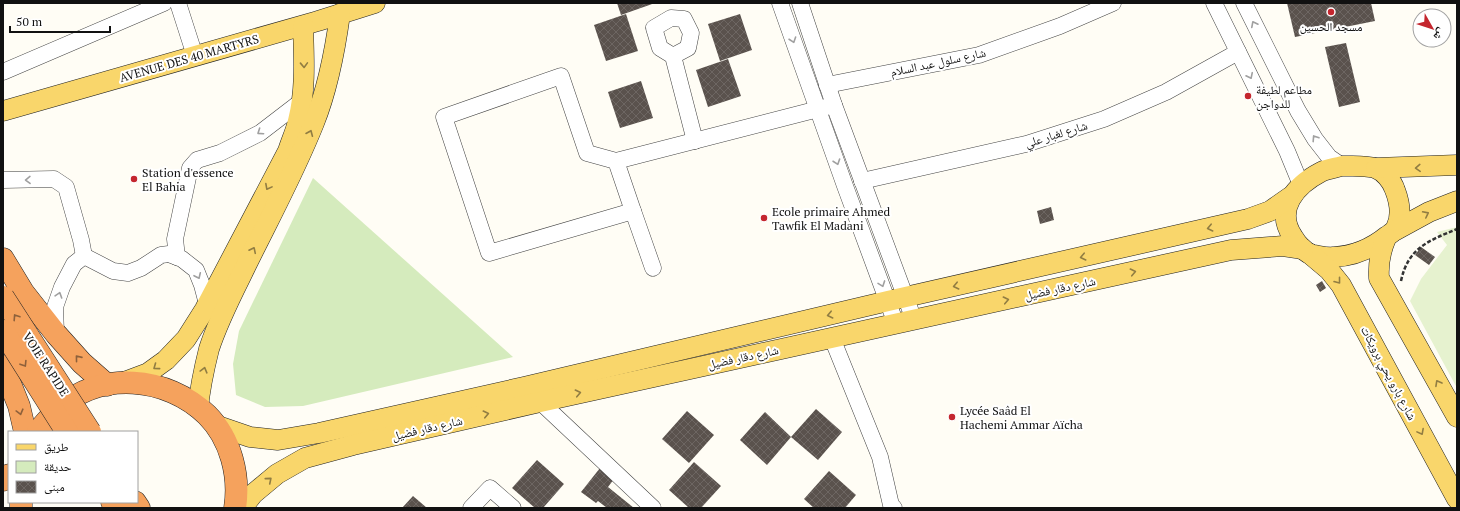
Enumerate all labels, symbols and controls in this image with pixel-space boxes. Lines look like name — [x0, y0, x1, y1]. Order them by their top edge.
marker: مسجد الحسين — [1326, 7, 1336, 17]
scale bar — [10, 8, 110, 34]
north arrow — [1412, 8, 1452, 48]
text: 50 m — [16, 14, 43, 29]
place label: مسجد الحسين — [1300, 19, 1362, 34]
one-way arrow — [1251, 20, 1259, 28]
text: ش — [1430, 25, 1449, 43]
street label: AVENUE DES 40 MARTYRS — [118, 31, 260, 85]
one-way arrow — [789, 36, 797, 43]
street label: شارع سلول عبد السلام — [889, 45, 987, 80]
one-way arrow — [300, 62, 308, 68]
one-way arrow — [1245, 71, 1253, 79]
place label: مطاعم لطيفة للدواجن — [1256, 82, 1312, 111]
marker: مطاعم لطيفة للدواجن — [1243, 91, 1253, 101]
street label: شارع لغبار علي — [1023, 117, 1090, 154]
one-way arrow — [258, 127, 265, 134]
one-way arrow — [305, 130, 313, 137]
one-way arrow — [1313, 136, 1320, 143]
one-way arrow — [832, 159, 840, 166]
one-way arrow — [1415, 163, 1421, 172]
place label: Station d'essence El Bahia — [142, 165, 234, 194]
marker: Station d'essence El Bahia — [129, 174, 139, 184]
one-way arrow — [25, 175, 31, 184]
one-way arrow — [266, 183, 273, 191]
place label: Ecole primaire Ahmed Tawfik El Madani — [772, 204, 891, 233]
one-way arrow — [1421, 211, 1429, 219]
marker: Ecole primaire Ahmed Tawfik El Madani — [759, 213, 769, 223]
one-way arrow — [1207, 223, 1214, 232]
one-way arrow — [248, 247, 256, 254]
one-way arrow — [1080, 252, 1086, 260]
one-way arrow — [1130, 268, 1136, 276]
one-way arrow — [193, 271, 201, 279]
street label: شارع دقار فضيل — [1023, 273, 1097, 304]
one-way arrow — [1333, 277, 1340, 284]
one-way arrow — [877, 281, 885, 288]
one-way arrow — [953, 281, 960, 289]
one-way arrow — [55, 292, 63, 299]
one-way arrow — [1002, 296, 1009, 305]
one-way arrow — [827, 311, 833, 319]
one-way arrow — [13, 314, 21, 321]
street label: شارع بارو يحي برويكات — [1355, 323, 1420, 424]
street label: VOIE RAPIDE — [20, 329, 72, 399]
street label: شارع دقار فضيل — [706, 342, 780, 373]
one-way arrow — [76, 356, 83, 363]
one-way arrow — [19, 360, 27, 367]
one-way arrow — [153, 362, 160, 370]
one-way arrow — [199, 367, 208, 374]
one-way arrow — [1435, 380, 1442, 387]
one-way arrow — [575, 390, 581, 398]
place label: Lycée Saâd El Hachemi Ammar Aïcha — [960, 403, 1083, 432]
one-way arrow — [15, 408, 24, 415]
one-way arrow — [483, 411, 489, 419]
marker: Lycée Saâd El Hachemi Ammar Aïcha — [947, 412, 957, 422]
street label: شارع دقار فضيل — [390, 413, 464, 444]
one-way arrow — [1416, 428, 1423, 435]
legend — [8, 431, 138, 503]
text: طريق — [44, 439, 69, 454]
text: حديقة — [44, 459, 72, 474]
one-way arrow — [265, 478, 272, 485]
text: مبنى — [44, 479, 65, 494]

